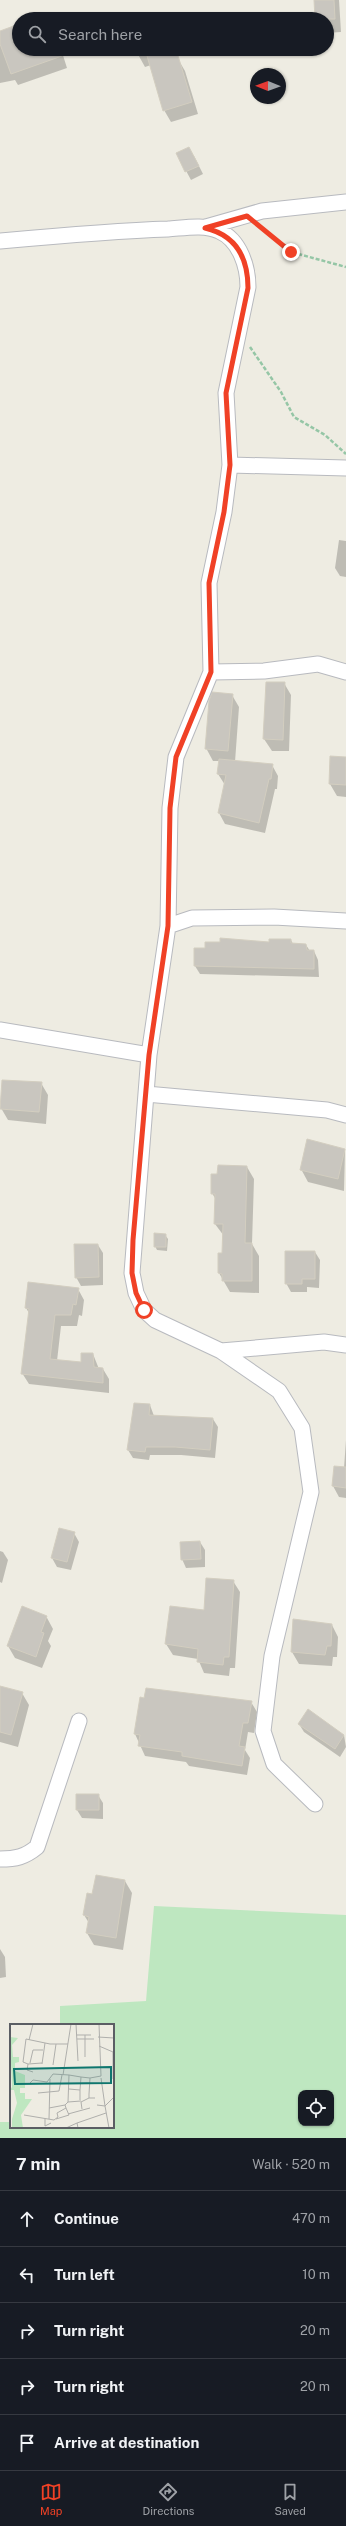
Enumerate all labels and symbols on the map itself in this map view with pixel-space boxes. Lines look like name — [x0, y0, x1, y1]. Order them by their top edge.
north arrow — [250, 68, 286, 104]
route end — [282, 243, 300, 261]
route start — [135, 1301, 153, 1319]
inset map — [10, 2024, 114, 2128]

